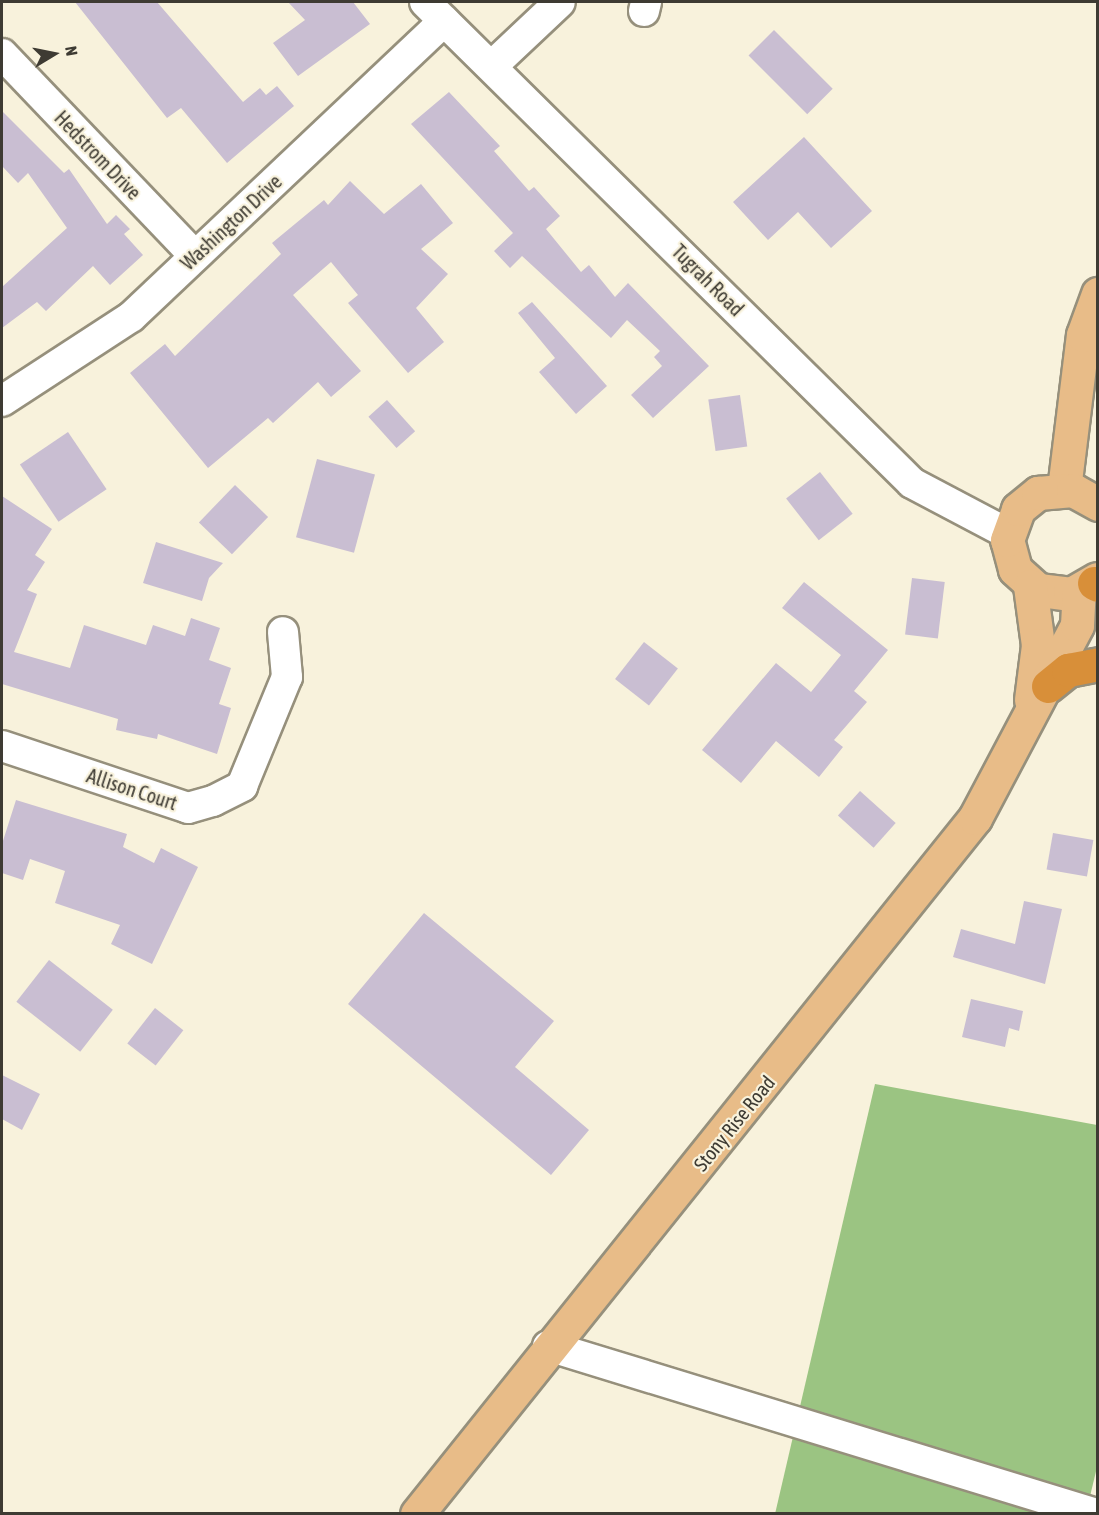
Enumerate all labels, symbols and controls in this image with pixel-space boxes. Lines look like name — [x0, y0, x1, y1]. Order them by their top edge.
north arrow — [24, 24, 84, 84]
text: N — [62, 45, 81, 57]
street label: Hedstrom Drive — [50, 106, 146, 204]
street label: Washington Drive — [176, 169, 286, 275]
street label: Tugrah Road — [667, 239, 749, 321]
street label: Allison Court — [84, 763, 180, 815]
street label: Stony Rise Road — [688, 1070, 780, 1176]

